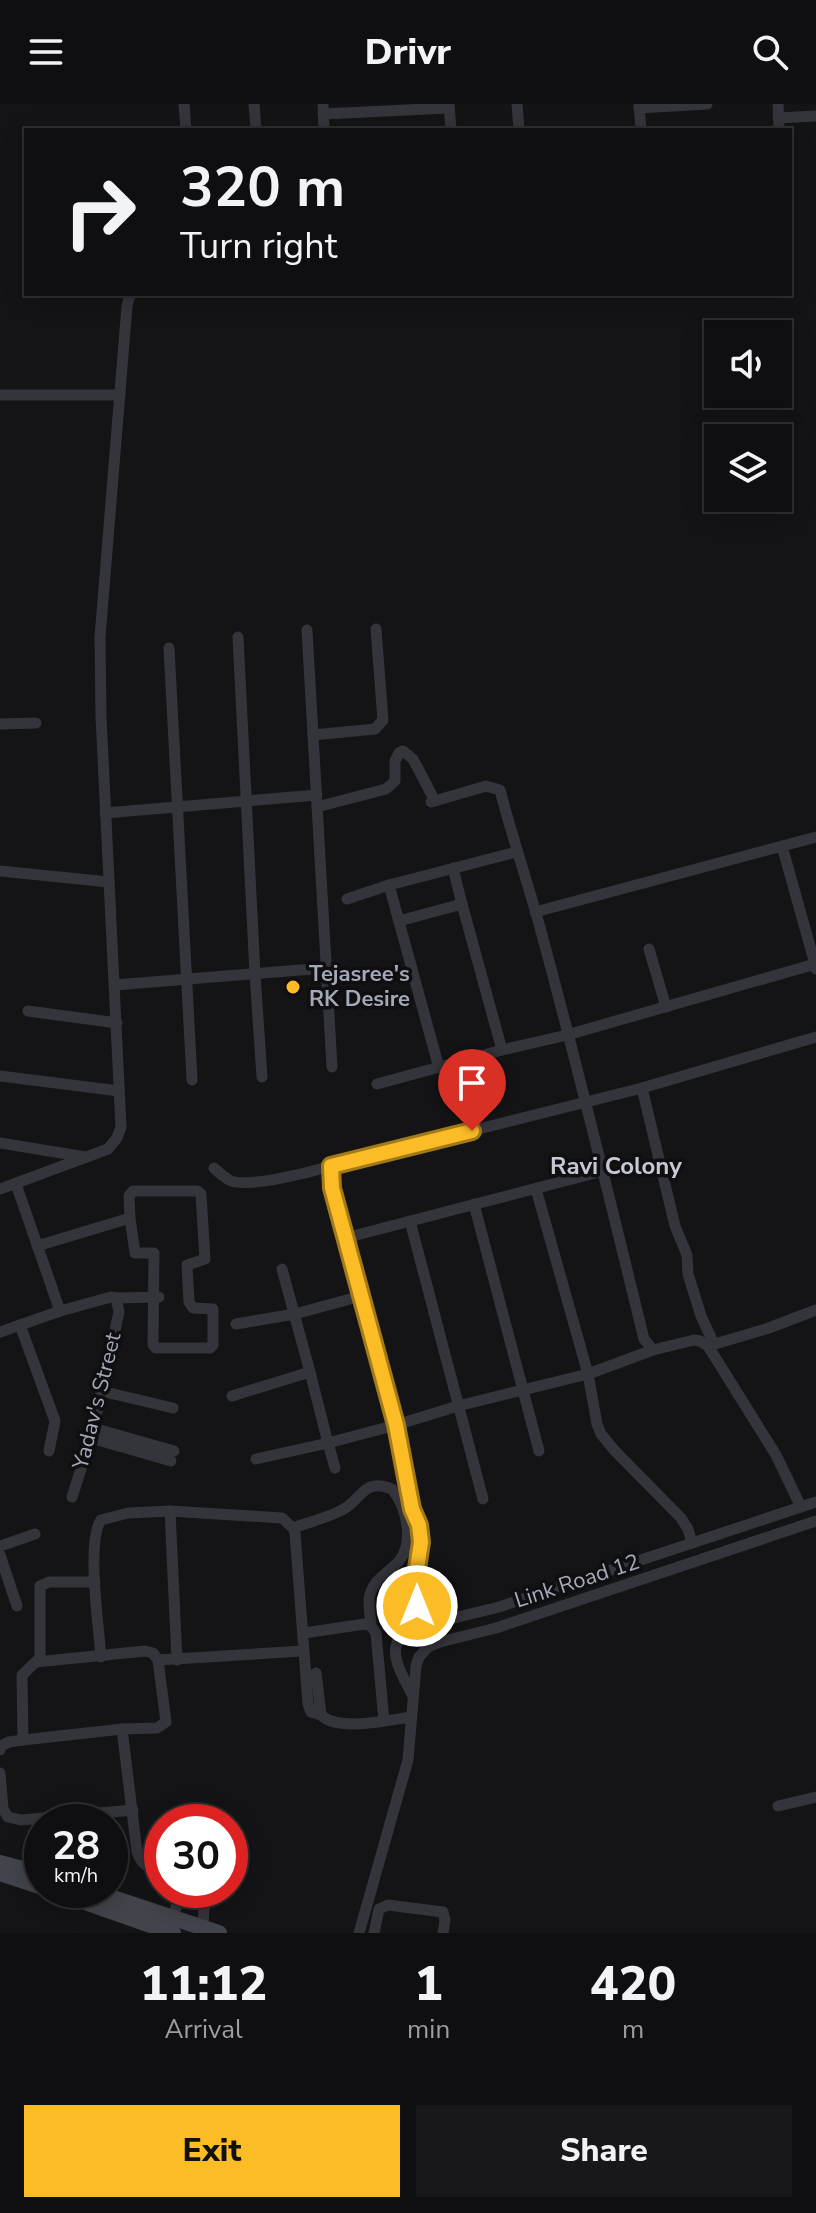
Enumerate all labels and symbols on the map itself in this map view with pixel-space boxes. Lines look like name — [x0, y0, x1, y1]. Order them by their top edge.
place label: Tejasree's RK Desire — [309, 959, 410, 1014]
marker: Tejasree's RK Desire — [284, 978, 302, 996]
pin — [438, 1049, 506, 1131]
district label: Ravi Colony — [550, 1150, 682, 1182]
street label: Yadav's Street — [65, 1329, 129, 1473]
street label: Link Road 12 — [511, 1547, 643, 1615]
position arrow — [375, 1564, 459, 1648]
speed limit sign: 30 — [144, 1804, 248, 1908]

